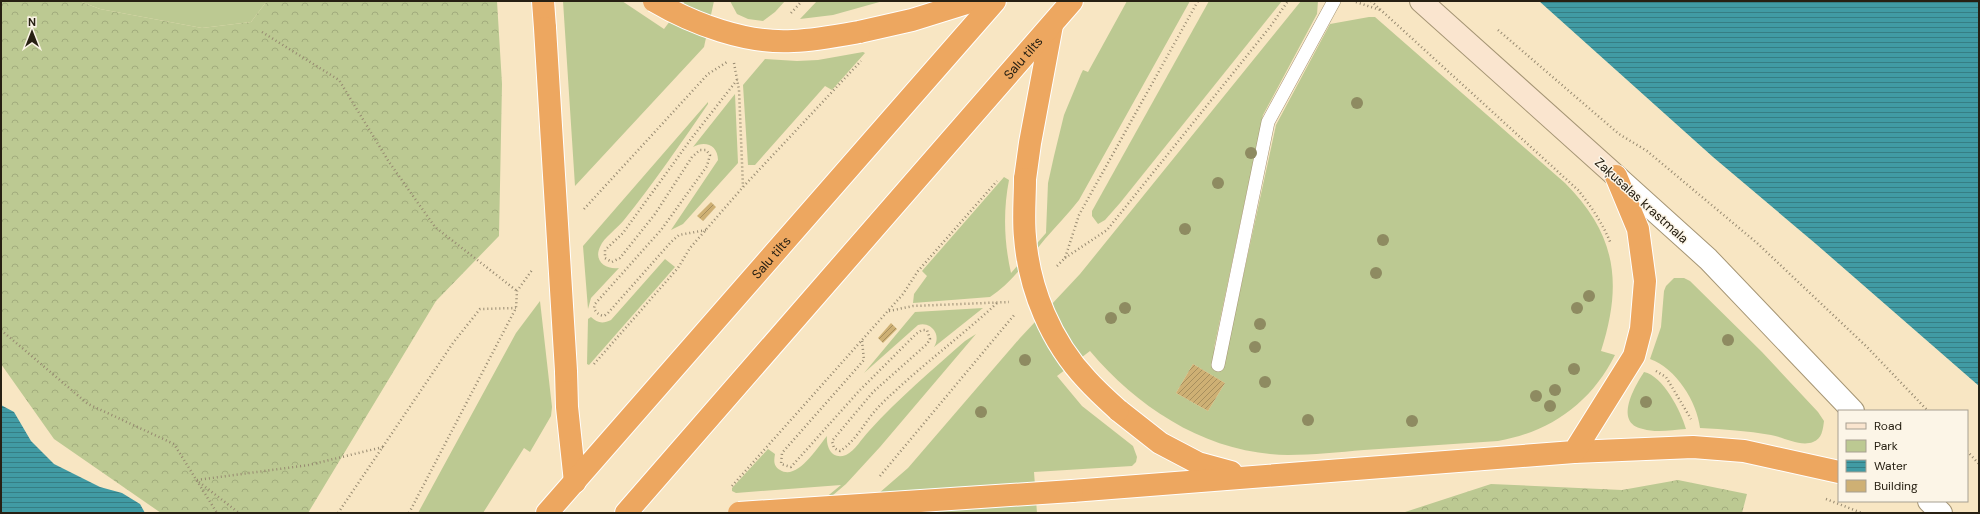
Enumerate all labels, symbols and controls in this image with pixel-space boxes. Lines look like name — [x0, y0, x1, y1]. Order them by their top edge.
north arrow — [12, 12, 52, 52]
text: N — [28, 15, 36, 29]
street label: Salu tilts — [1000, 33, 1046, 83]
street label: Zaķusalas krastmala — [1591, 154, 1692, 247]
street label: Salu tilts — [748, 233, 795, 282]
legend — [1838, 410, 1968, 502]
text: Road — [1874, 418, 1902, 434]
text: Park — [1874, 438, 1898, 454]
text: Water — [1874, 458, 1908, 474]
text: Building — [1874, 478, 1918, 494]

